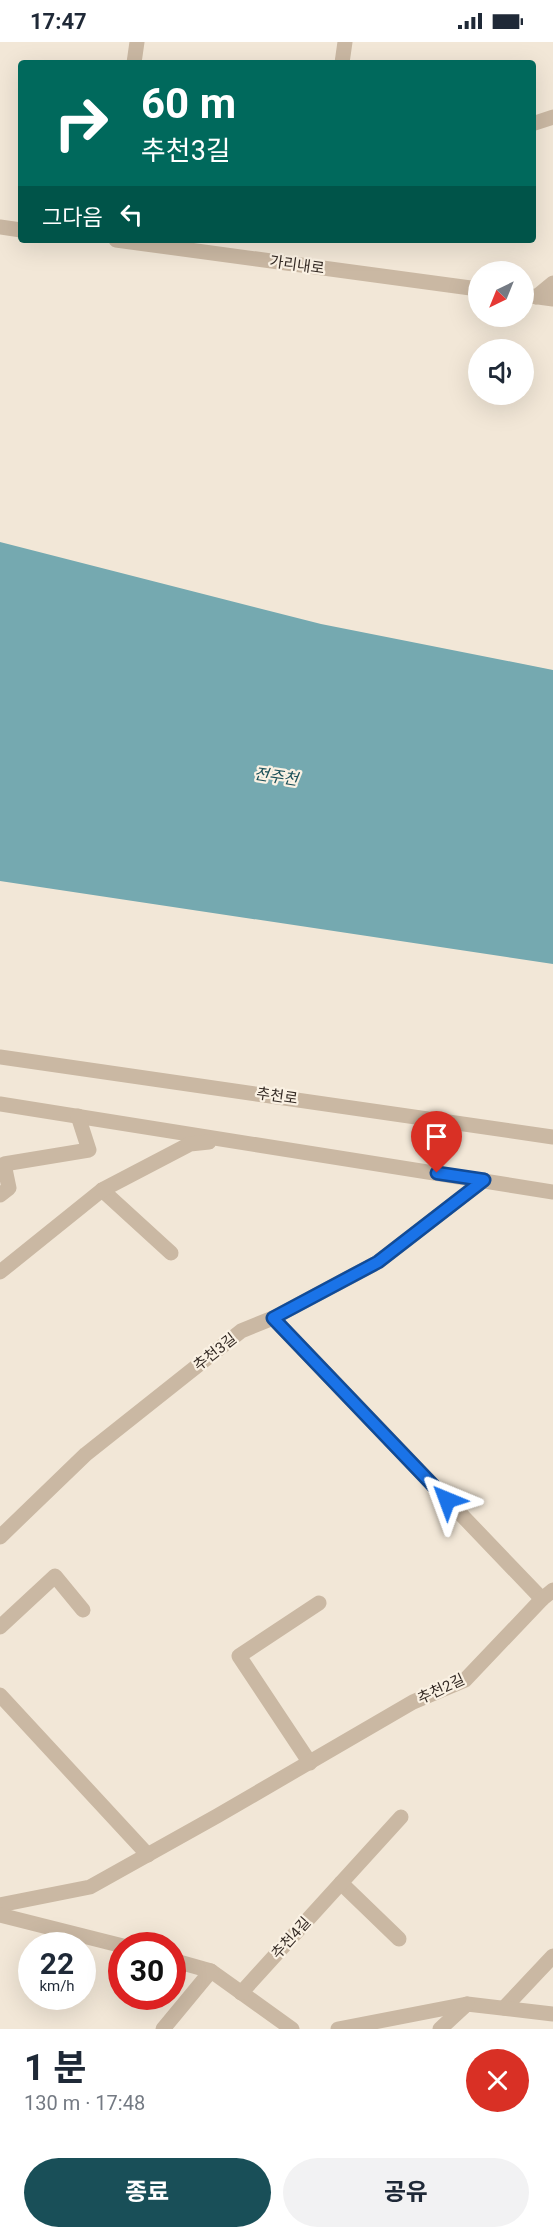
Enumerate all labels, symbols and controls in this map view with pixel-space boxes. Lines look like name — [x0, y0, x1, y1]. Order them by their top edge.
text: 17:47 — [30, 9, 87, 34]
text: 60 m — [141, 79, 236, 128]
icon: right — [42, 84, 120, 162]
text: 추천3길 — [141, 135, 231, 167]
icon: left — [115, 198, 148, 231]
text: 그다음 — [42, 205, 103, 230]
street label: 가리내로 — [268, 252, 326, 278]
north arrow — [468, 261, 534, 327]
map controls — [468, 261, 534, 405]
button: sound — [468, 339, 534, 405]
water label: 전주천 — [253, 764, 301, 789]
street label: 추천로 — [255, 1084, 299, 1108]
pin — [411, 1111, 462, 1173]
icon: arrive — [420, 1120, 453, 1153]
street label: 추천3길 — [190, 1330, 240, 1374]
position arrow — [415, 1468, 479, 1532]
street label: 추천2길 — [415, 1670, 467, 1708]
street label: 추천4길 — [268, 1913, 314, 1963]
speed limit sign: 30 — [108, 1932, 186, 2010]
text: 22 — [40, 1946, 74, 1981]
text: km/h — [39, 1977, 75, 1995]
text: 1 분 — [24, 2047, 87, 2089]
button: close — [466, 2049, 529, 2112]
text: 130 m · 17:48 — [24, 2091, 145, 2115]
button: 종료 — [24, 2158, 271, 2227]
button: 공유 — [283, 2158, 529, 2227]

